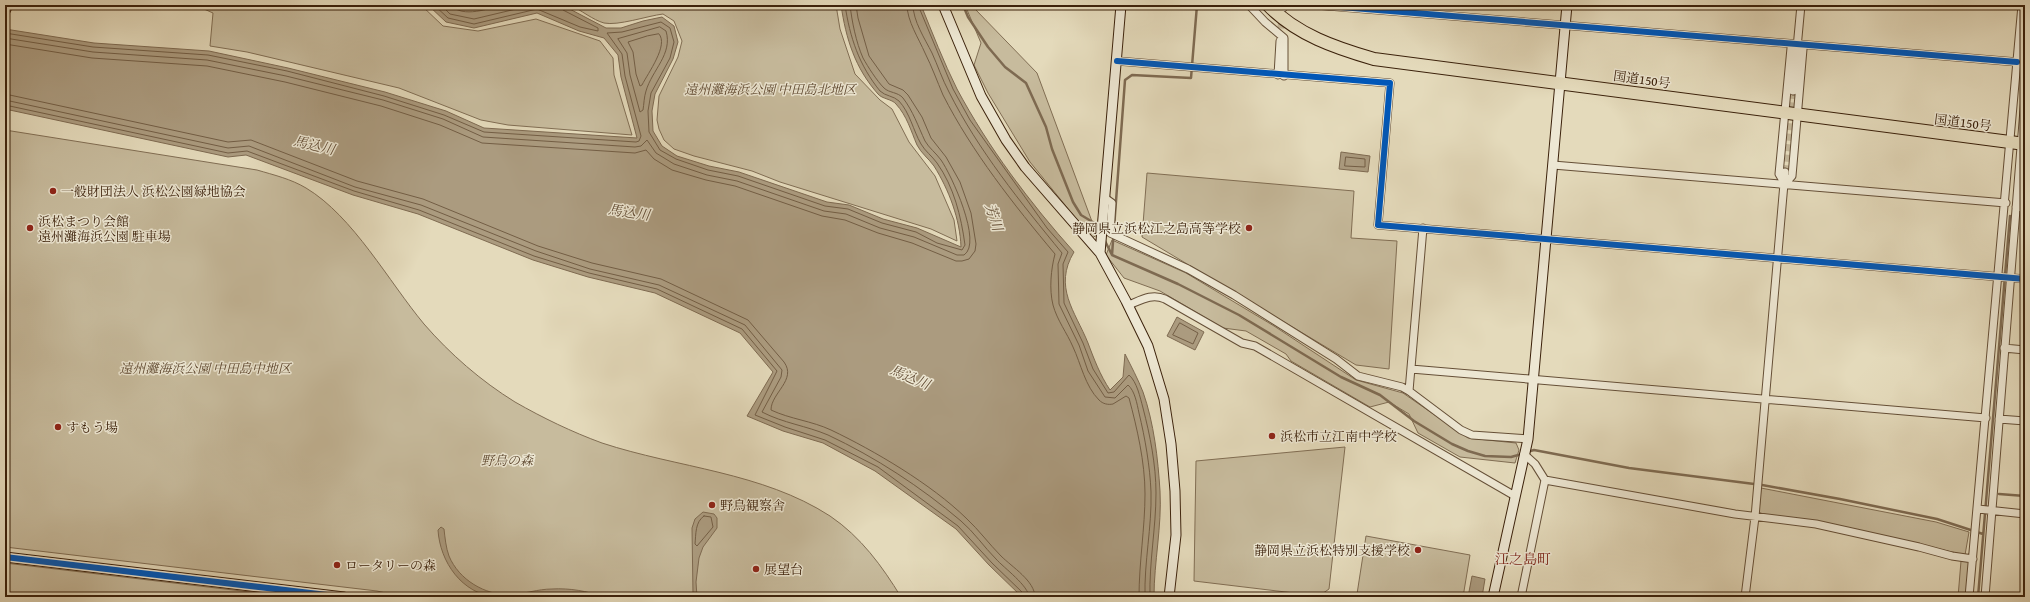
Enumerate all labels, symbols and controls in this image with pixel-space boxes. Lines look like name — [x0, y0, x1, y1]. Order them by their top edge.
street label: 国道150号 — [1612, 66, 1672, 93]
park label: 遠州灘海浜公園 中田島北地区 — [684, 80, 858, 99]
street label: 国道150号 — [1933, 110, 1993, 135]
water label: 馬込川 — [291, 131, 339, 160]
place label: 一般財団法人 浜松公園緑地協会 — [61, 182, 246, 201]
marker: 一般財団法人 浜松公園緑地協会 — [48, 186, 58, 196]
water label: 馬込川 — [607, 199, 653, 225]
water label: 芳川 — [980, 201, 1008, 235]
place label: 浜松まつり会館 遠州灘海浜公園 駐車場 — [38, 212, 171, 246]
place label: 静岡県立浜松江之島高等学校 — [1072, 219, 1241, 238]
marker: 浜松まつり会館 遠州灘海浜公園 駐車場 — [25, 223, 35, 233]
marker: 静岡県立浜松江之島高等学校 — [1244, 223, 1254, 233]
park label: 遠州灘海浜公園 中田島中地区 — [119, 359, 293, 378]
water label: 馬込川 — [887, 360, 935, 395]
place label: すもう場 — [66, 418, 118, 437]
marker: すもう場 — [53, 422, 63, 432]
place label: 浜松市立江南中学校 — [1280, 427, 1397, 446]
marker: 浜松市立江南中学校 — [1267, 431, 1277, 441]
park label: 野鳥の森 — [481, 451, 535, 470]
place label: 野鳥観察舎 — [720, 496, 785, 515]
marker: 野鳥観察舎 — [707, 500, 717, 510]
place label: 静岡県立浜松特別支援学校 — [1254, 541, 1410, 560]
marker: 静岡県立浜松特別支援学校 — [1413, 545, 1423, 555]
district label: 江之島町 — [1495, 549, 1551, 569]
place label: ロータリーの森 — [345, 556, 436, 575]
marker: ロータリーの森 — [332, 560, 342, 570]
place label: 展望台 — [764, 560, 803, 579]
marker: 展望台 — [751, 564, 761, 574]

